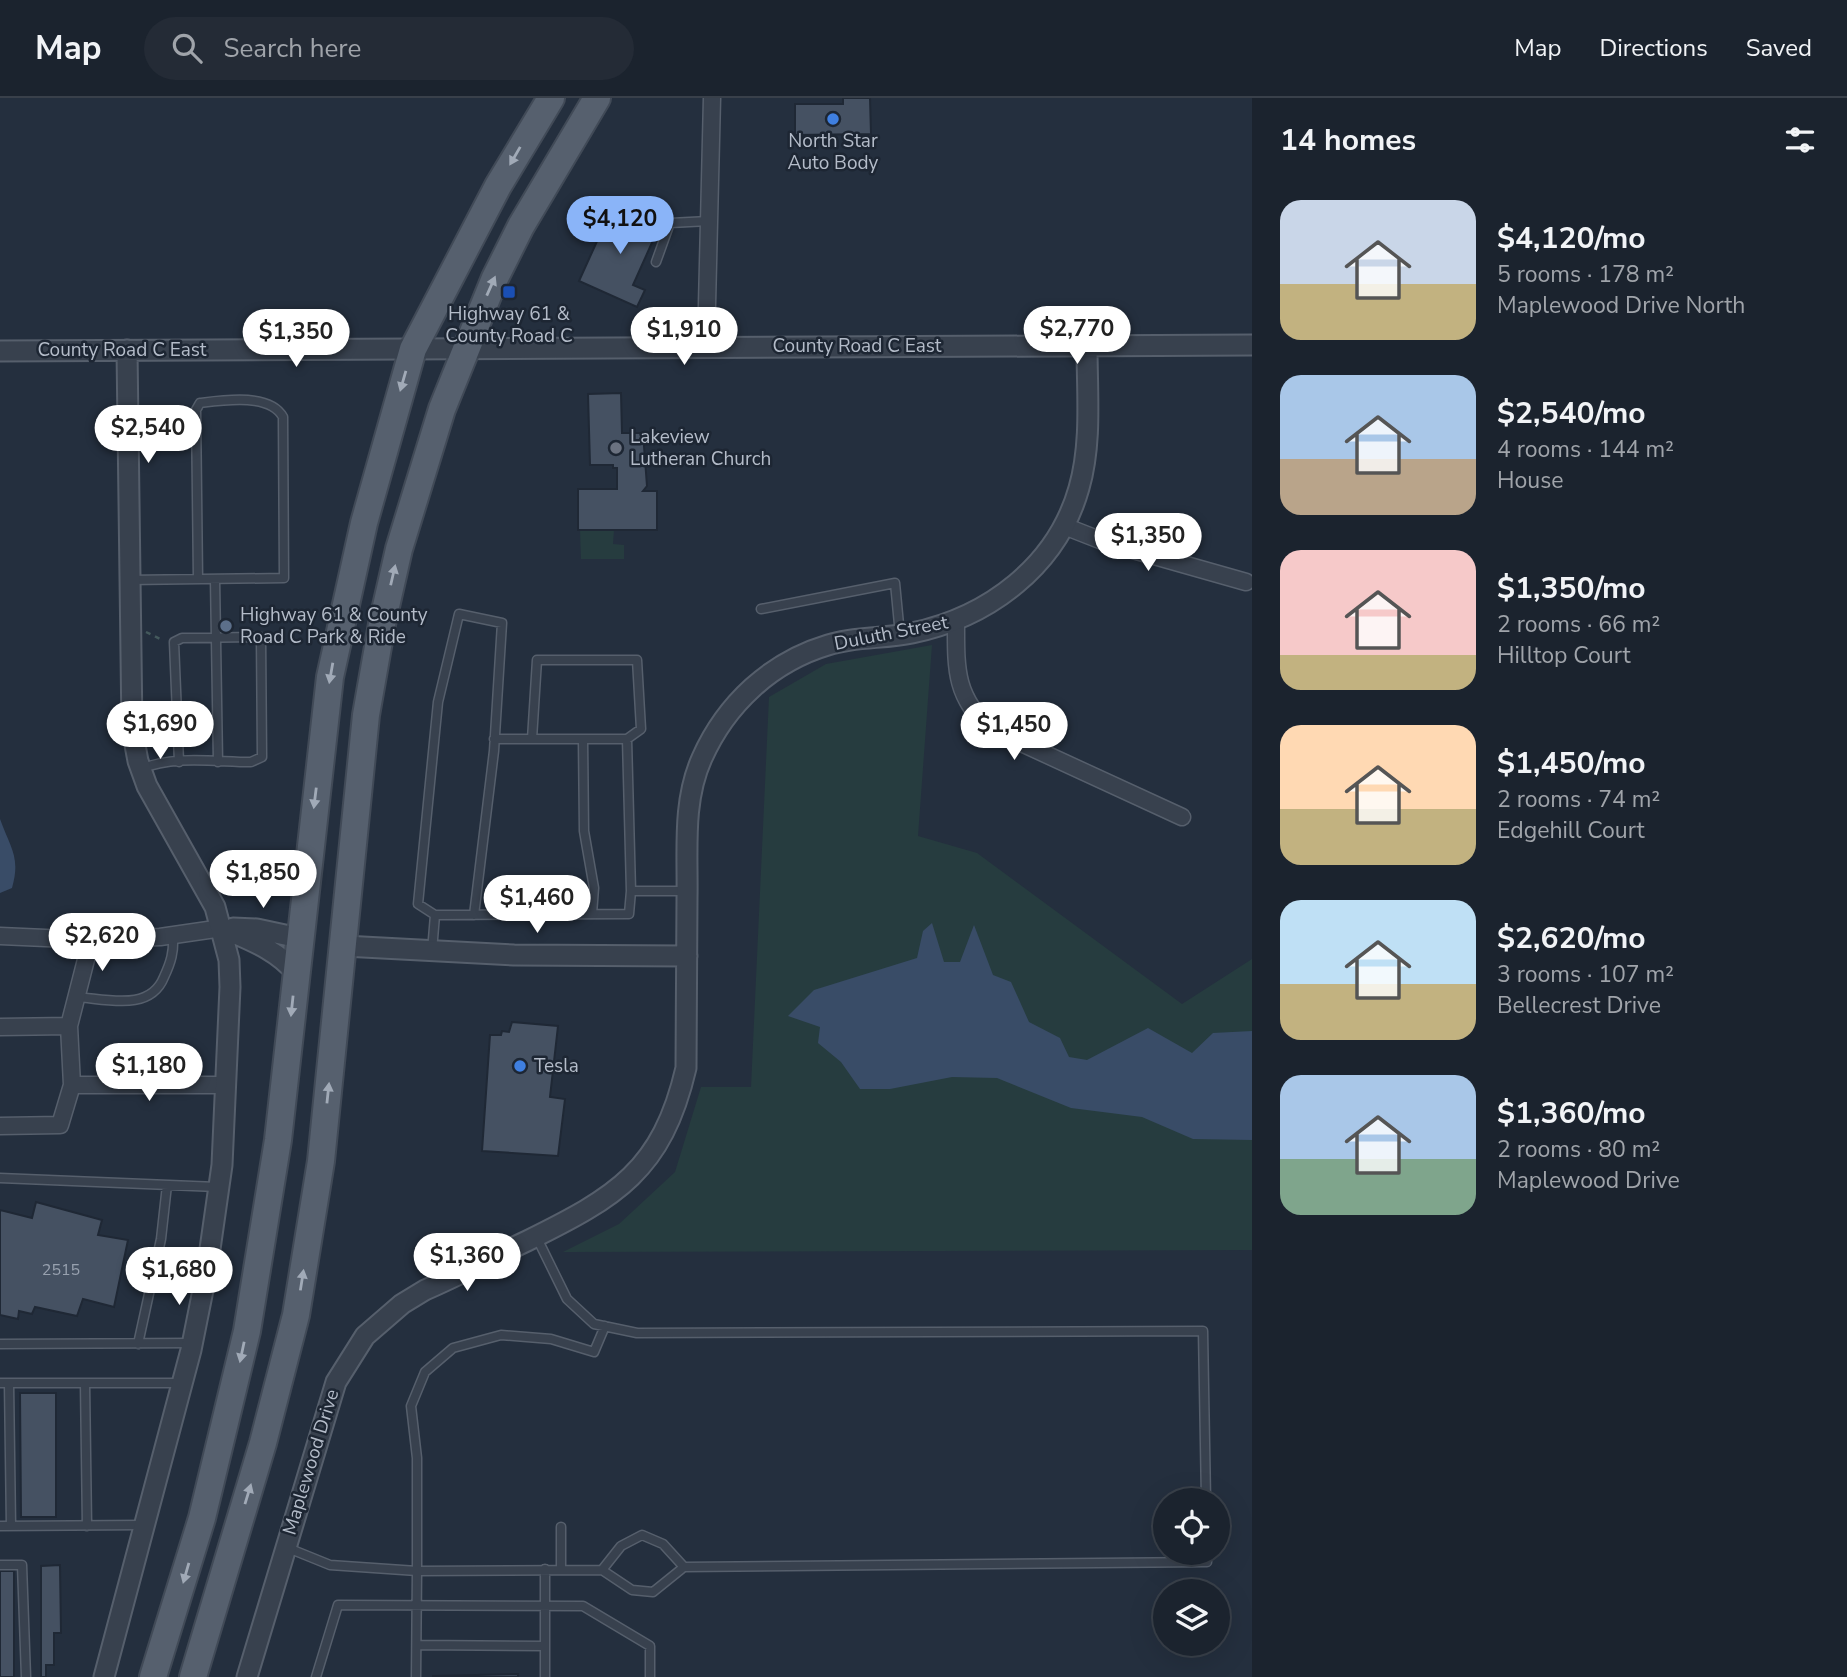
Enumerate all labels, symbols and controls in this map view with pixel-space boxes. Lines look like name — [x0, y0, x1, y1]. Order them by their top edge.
search box — [144, 17, 634, 80]
text: Map — [35, 26, 102, 71]
icon: search — [168, 29, 206, 67]
text: Search here — [224, 31, 361, 66]
text: Map — [1514, 32, 1561, 64]
text: Directions — [1599, 32, 1708, 64]
text: Saved — [1746, 32, 1812, 64]
marker: North Star Auto Body — [825, 111, 841, 127]
text: 14 homes — [1280, 120, 1416, 161]
icon: filters — [1781, 121, 1819, 159]
place label: North Star Auto Body — [788, 128, 879, 176]
one-way arrow — [509, 147, 521, 166]
pin: $4,120 — [563, 197, 677, 256]
text: $4,120 — [583, 203, 657, 234]
text: $4,120/mo — [1497, 218, 1646, 259]
icon: home — [1336, 228, 1420, 312]
text: 5 rooms · 178 m² — [1497, 259, 1674, 290]
one-way arrow — [486, 275, 497, 296]
marker: Highway 61 & County Road C — [501, 284, 517, 300]
text: Maplewood Drive North — [1497, 290, 1745, 321]
place label: Highway 61 & County Road C — [445, 301, 573, 349]
pin: $2,770 — [1020, 306, 1134, 366]
pin: $1,910 — [627, 308, 741, 367]
pin: $1,350 — [239, 310, 353, 369]
text: $2,770 — [1040, 313, 1114, 344]
text: $1,910 — [647, 314, 721, 345]
text: $1,350 — [259, 316, 333, 347]
street label: County Road C East — [772, 333, 942, 359]
street label: County Road C East — [37, 337, 207, 363]
one-way arrow — [397, 371, 407, 392]
text: $2,540/mo — [1497, 393, 1646, 434]
icon: home — [1336, 403, 1420, 487]
pin: $2,540 — [91, 406, 205, 465]
text: $2,540 — [111, 412, 185, 443]
place label: Lakeview Lutheran Church — [630, 424, 771, 472]
text: 4 rooms · 144 m² — [1497, 434, 1674, 465]
marker: Lakeview Lutheran Church — [608, 440, 624, 456]
text: House — [1497, 465, 1564, 496]
pin: $1,350 — [1091, 514, 1205, 573]
text: $1,350 — [1111, 520, 1185, 551]
one-way arrow — [388, 564, 399, 586]
text: $1,350/mo — [1497, 568, 1646, 609]
icon: home — [1336, 578, 1420, 662]
place label: Highway 61 & County Road C Park & Ride — [240, 602, 428, 650]
street label: Duluth Street — [832, 609, 950, 657]
text: 2 rooms · 66 m² — [1497, 609, 1660, 640]
marker: Highway 61 & County Road C Park & Ride — [218, 618, 234, 634]
text: Hilltop Court — [1497, 640, 1631, 671]
one-way arrow — [325, 662, 336, 684]
pin: $1,690 — [103, 702, 217, 761]
pin: $1,450 — [957, 702, 1071, 762]
text: $1,690 — [123, 708, 197, 739]
text: $1,450 — [977, 709, 1051, 740]
text: $1,450/mo — [1497, 743, 1646, 784]
icon: home — [1336, 753, 1420, 837]
text: 2 rooms · 74 m² — [1497, 784, 1660, 815]
one-way arrow — [310, 787, 321, 809]
text: Edgehill Court — [1497, 815, 1645, 846]
pin: $1,850 — [206, 850, 320, 910]
text: $1,850 — [226, 857, 300, 888]
pin: $1,460 — [480, 876, 594, 935]
text: $1,460 — [500, 882, 574, 913]
pin: $2,620 — [45, 914, 159, 973]
text: $2,620/mo — [1497, 918, 1646, 959]
text: $2,620 — [65, 920, 139, 951]
icon: home — [1336, 928, 1420, 1012]
text: 3 rooms · 107 m² — [1497, 959, 1674, 990]
text: Bellecrest Drive — [1497, 990, 1661, 1021]
one-way arrow — [287, 996, 298, 1018]
pin: $1,180 — [92, 1044, 206, 1103]
text: $1,180 — [112, 1050, 186, 1081]
place label: Tesla — [534, 1053, 579, 1079]
marker: Tesla — [512, 1058, 528, 1074]
one-way arrow — [323, 1082, 334, 1104]
text: $1,360/mo — [1497, 1093, 1646, 1134]
icon: home — [1336, 1103, 1420, 1187]
text: 2 rooms · 80 m² — [1497, 1134, 1660, 1165]
text: Maplewood Drive — [1497, 1165, 1680, 1196]
pin: $1,360 — [410, 1234, 524, 1293]
text: $1,360 — [430, 1240, 504, 1271]
pin: $1,680 — [122, 1248, 236, 1307]
text: $1,680 — [142, 1254, 216, 1285]
house number: 2515 — [42, 1259, 80, 1281]
one-way arrow — [297, 1269, 308, 1291]
one-way arrow — [236, 1341, 247, 1363]
street label: Maplewood Drive — [277, 1386, 345, 1538]
one-way arrow — [243, 1483, 253, 1504]
map controls — [1153, 1488, 1230, 1656]
button: locate — [1153, 1488, 1230, 1565]
one-way arrow — [180, 1563, 190, 1584]
button: layers — [1153, 1579, 1230, 1656]

